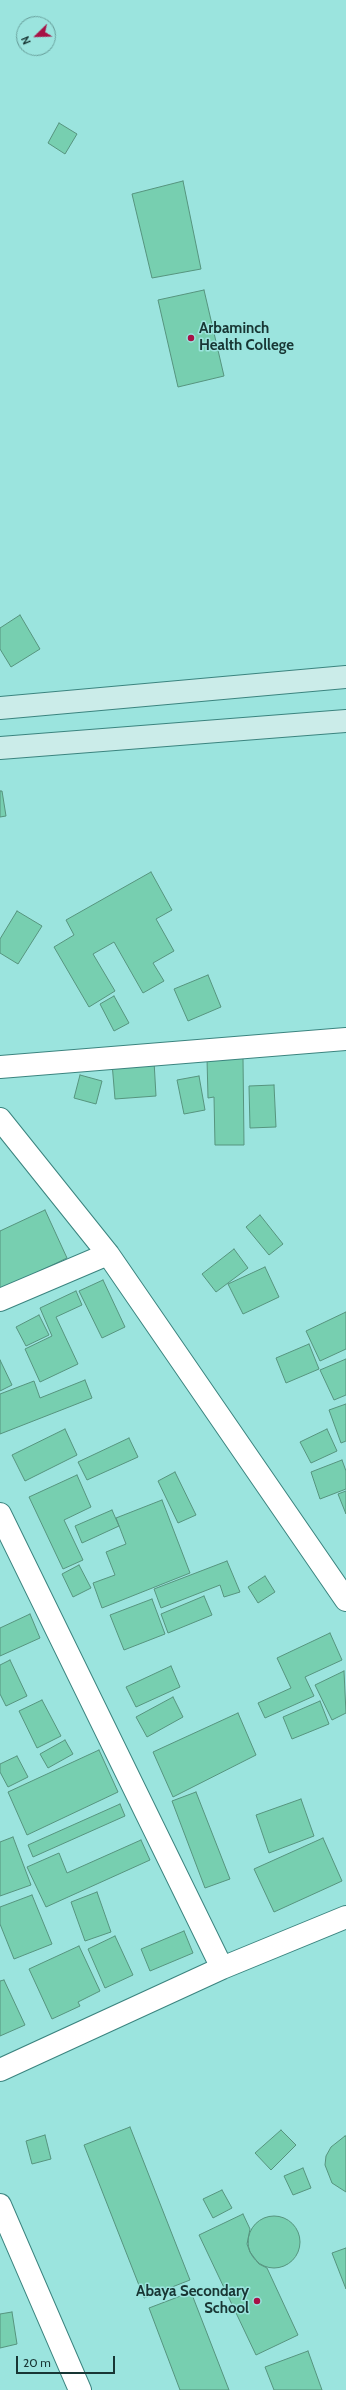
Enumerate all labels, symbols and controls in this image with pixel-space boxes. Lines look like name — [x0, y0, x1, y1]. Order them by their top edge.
north arrow — [16, 16, 56, 56]
text: N — [18, 34, 34, 47]
place label: Arbaminch Health College — [199, 320, 294, 355]
marker: Arbaminch Health College — [186, 333, 196, 343]
place label: Abaya Secondary School — [136, 2283, 249, 2318]
marker: Abaya Secondary School — [252, 2296, 262, 2306]
scale bar — [18, 2348, 117, 2374]
text: 20 m — [23, 2355, 51, 2370]

